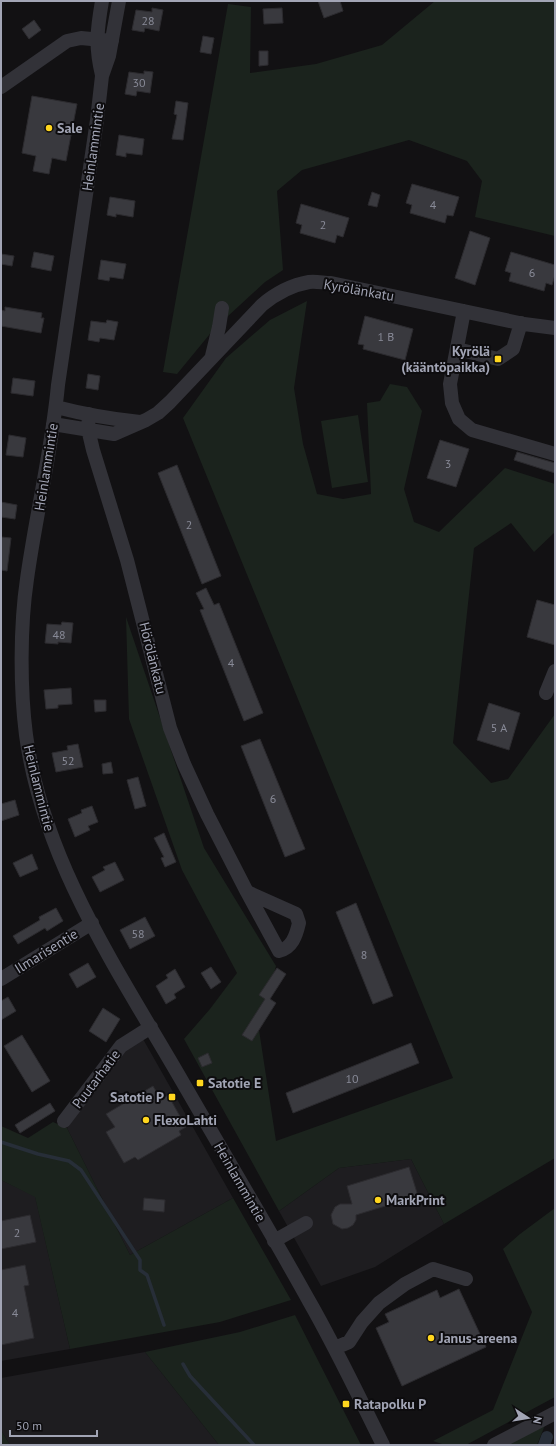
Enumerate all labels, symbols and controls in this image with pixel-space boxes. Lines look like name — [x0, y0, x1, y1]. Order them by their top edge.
house number: 28 — [141, 13, 155, 28]
house number: 30 — [132, 75, 146, 90]
street label: Heinlammintie — [78, 102, 108, 192]
place label: Sale — [57, 119, 83, 137]
marker: Sale — [44, 123, 54, 133]
house number: 4 — [430, 197, 437, 212]
house number: 2 — [320, 217, 326, 232]
house number: 6 — [529, 265, 535, 280]
street label: Kyrölänkatu — [322, 275, 396, 305]
house number: 1 B — [378, 329, 394, 344]
place label: Kyrölä (kääntöpaikka) — [401, 342, 490, 376]
marker: Kyrölä (kääntöpaikka) — [493, 354, 503, 364]
street label: Heinlammintie — [30, 422, 62, 512]
house number: 3 — [445, 456, 451, 471]
house number: 2 — [186, 517, 192, 532]
street label: Hörölänkatu — [135, 620, 171, 696]
house number: 48 — [52, 627, 66, 642]
house number: 4 — [228, 655, 235, 670]
house number: 5 A — [491, 720, 507, 735]
street label: Heinlammintie — [20, 743, 58, 833]
house number: 52 — [61, 753, 75, 768]
house number: 6 — [270, 791, 276, 806]
street label: Ilmarisentie — [11, 924, 81, 978]
house number: 58 — [131, 926, 145, 941]
house number: 8 — [361, 947, 367, 962]
street label: Puutarhatie — [68, 1046, 124, 1112]
house number: 10 — [345, 1071, 359, 1086]
place label: Satotie E — [208, 1074, 261, 1092]
marker: Satotie E — [195, 1078, 205, 1088]
place label: Satotie P — [110, 1088, 164, 1106]
marker: Satotie P — [167, 1092, 177, 1102]
place label: FlexoLahti — [154, 1111, 217, 1129]
marker: FlexoLahti — [141, 1115, 151, 1125]
street label: Heinlammintie — [210, 1139, 270, 1225]
place label: MarkPrint — [386, 1191, 445, 1209]
marker: MarkPrint — [373, 1195, 383, 1205]
house number: 2 — [14, 1225, 20, 1240]
house number: 4 — [12, 1305, 19, 1320]
place label: Janus-areena — [438, 1329, 517, 1347]
marker: Janus-areena — [426, 1333, 436, 1343]
place label: Ratapolku P — [354, 1395, 426, 1413]
north arrow — [508, 1398, 548, 1438]
marker: Ratapolku P — [341, 1399, 351, 1409]
scale bar — [10, 1412, 97, 1438]
text: N — [530, 1415, 545, 1425]
text: 50 m — [16, 1418, 42, 1433]

